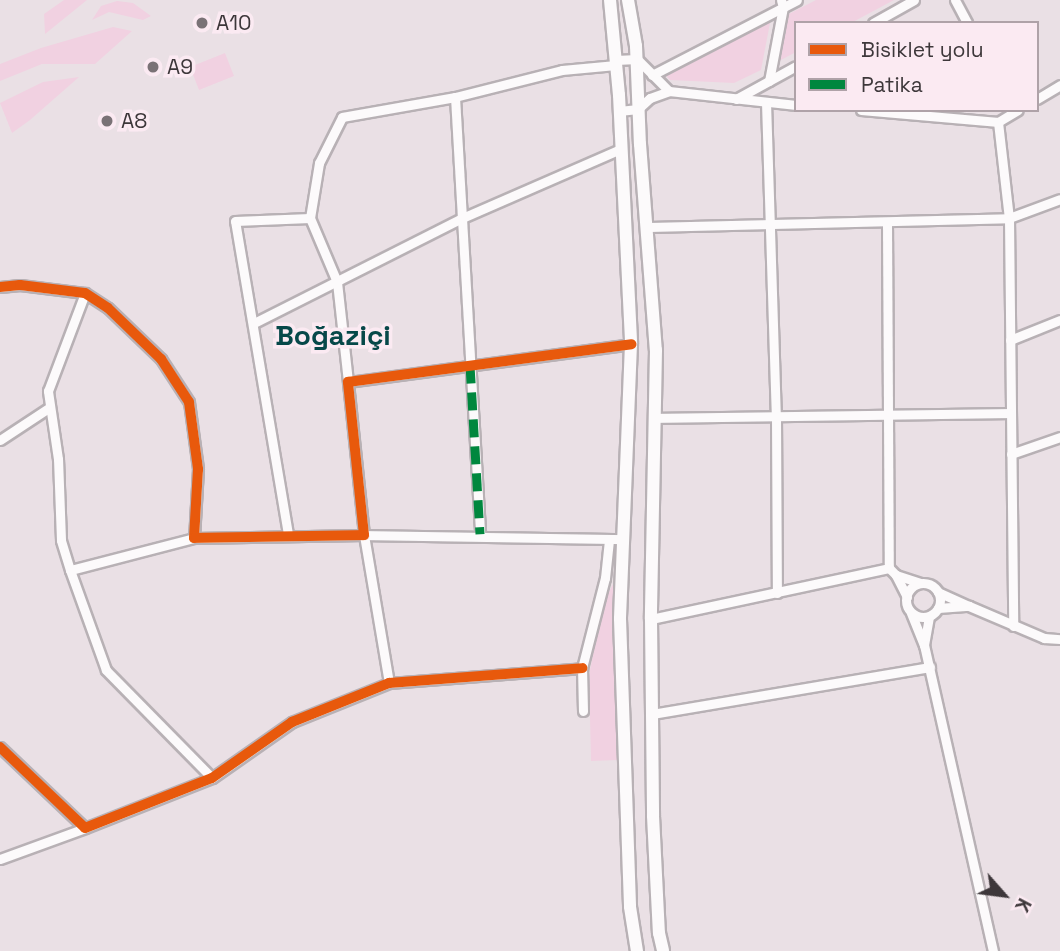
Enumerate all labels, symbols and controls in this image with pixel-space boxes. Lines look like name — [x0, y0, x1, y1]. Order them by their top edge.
place label: A10 — [216, 10, 251, 36]
marker: A10 — [194, 15, 210, 31]
legend — [794, 21, 1039, 112]
text: Bisiklet yolu — [861, 36, 984, 63]
place label: A9 — [167, 54, 193, 80]
marker: A9 — [145, 59, 161, 75]
text: Patika — [861, 71, 923, 98]
place label: A8 — [121, 108, 147, 134]
marker: A8 — [99, 113, 115, 129]
district label: Boğaziçi — [275, 318, 391, 352]
north arrow — [969, 860, 1039, 930]
text: K — [1009, 894, 1037, 916]

